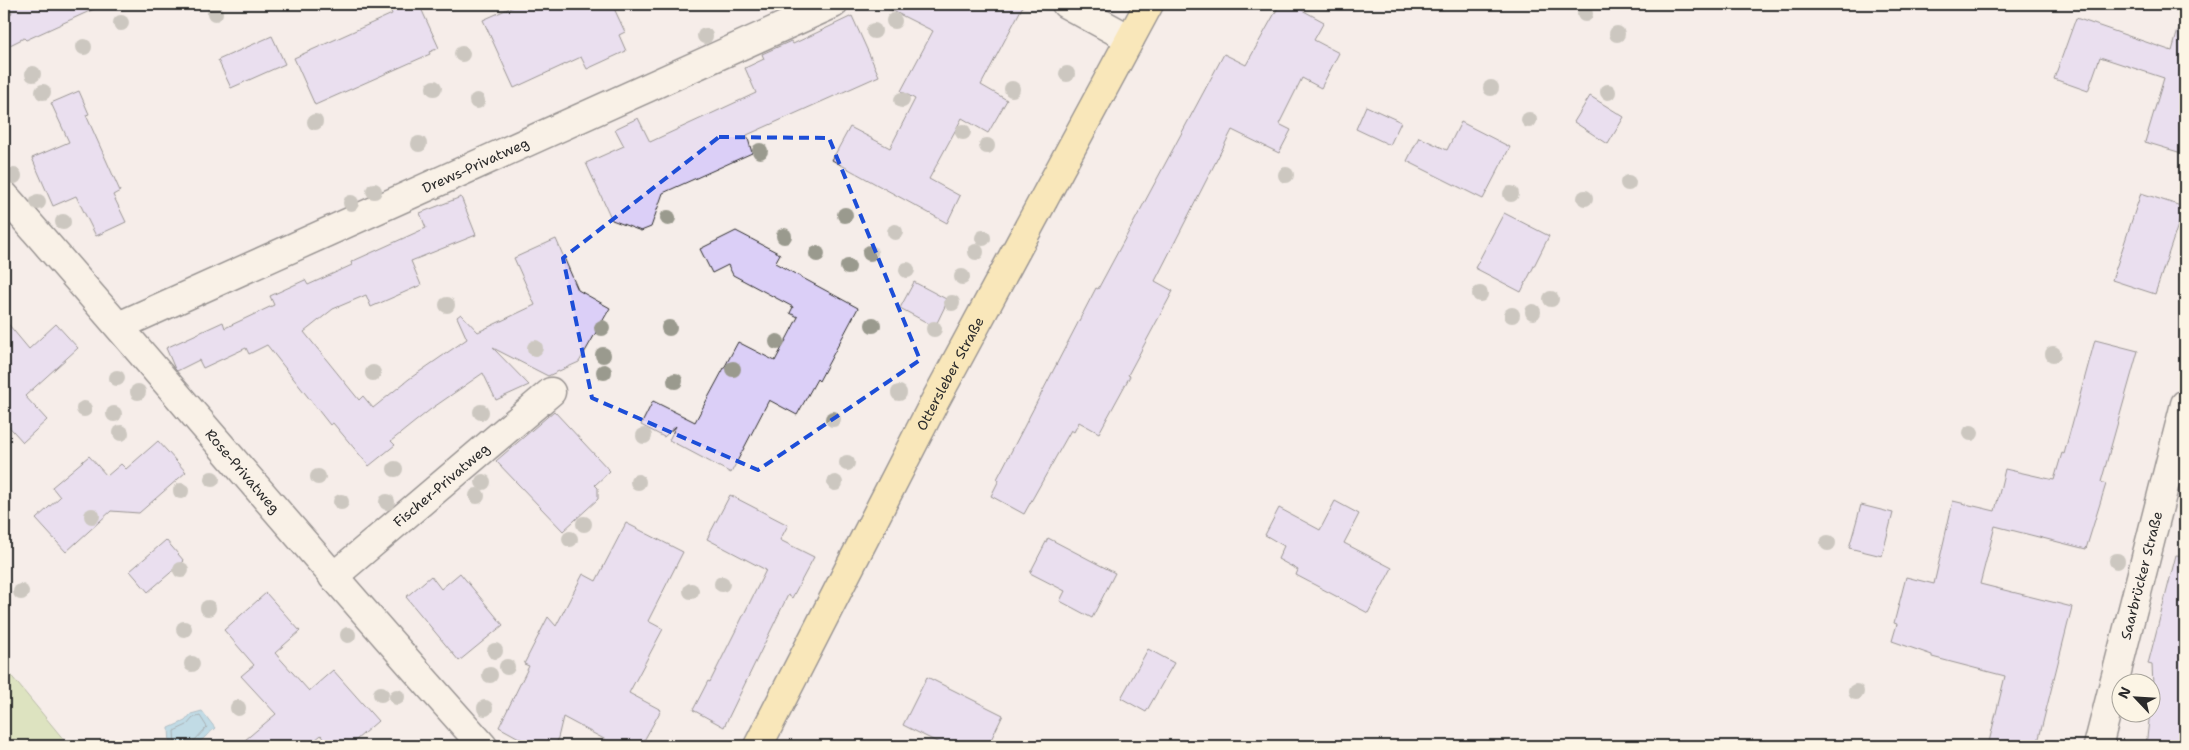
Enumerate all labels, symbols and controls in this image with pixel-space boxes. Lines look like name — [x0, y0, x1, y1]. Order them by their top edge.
street label: Drews-Privatweg — [419, 133, 532, 197]
street label: Ottersleber Straße — [912, 313, 988, 434]
street label: Rose-Privatweg — [201, 425, 284, 517]
street label: Fischer-Privatweg — [390, 439, 493, 531]
street label: Saarbrücker Straße — [2116, 509, 2166, 642]
north arrow — [2112, 672, 2162, 722]
text: N — [2114, 684, 2135, 701]

